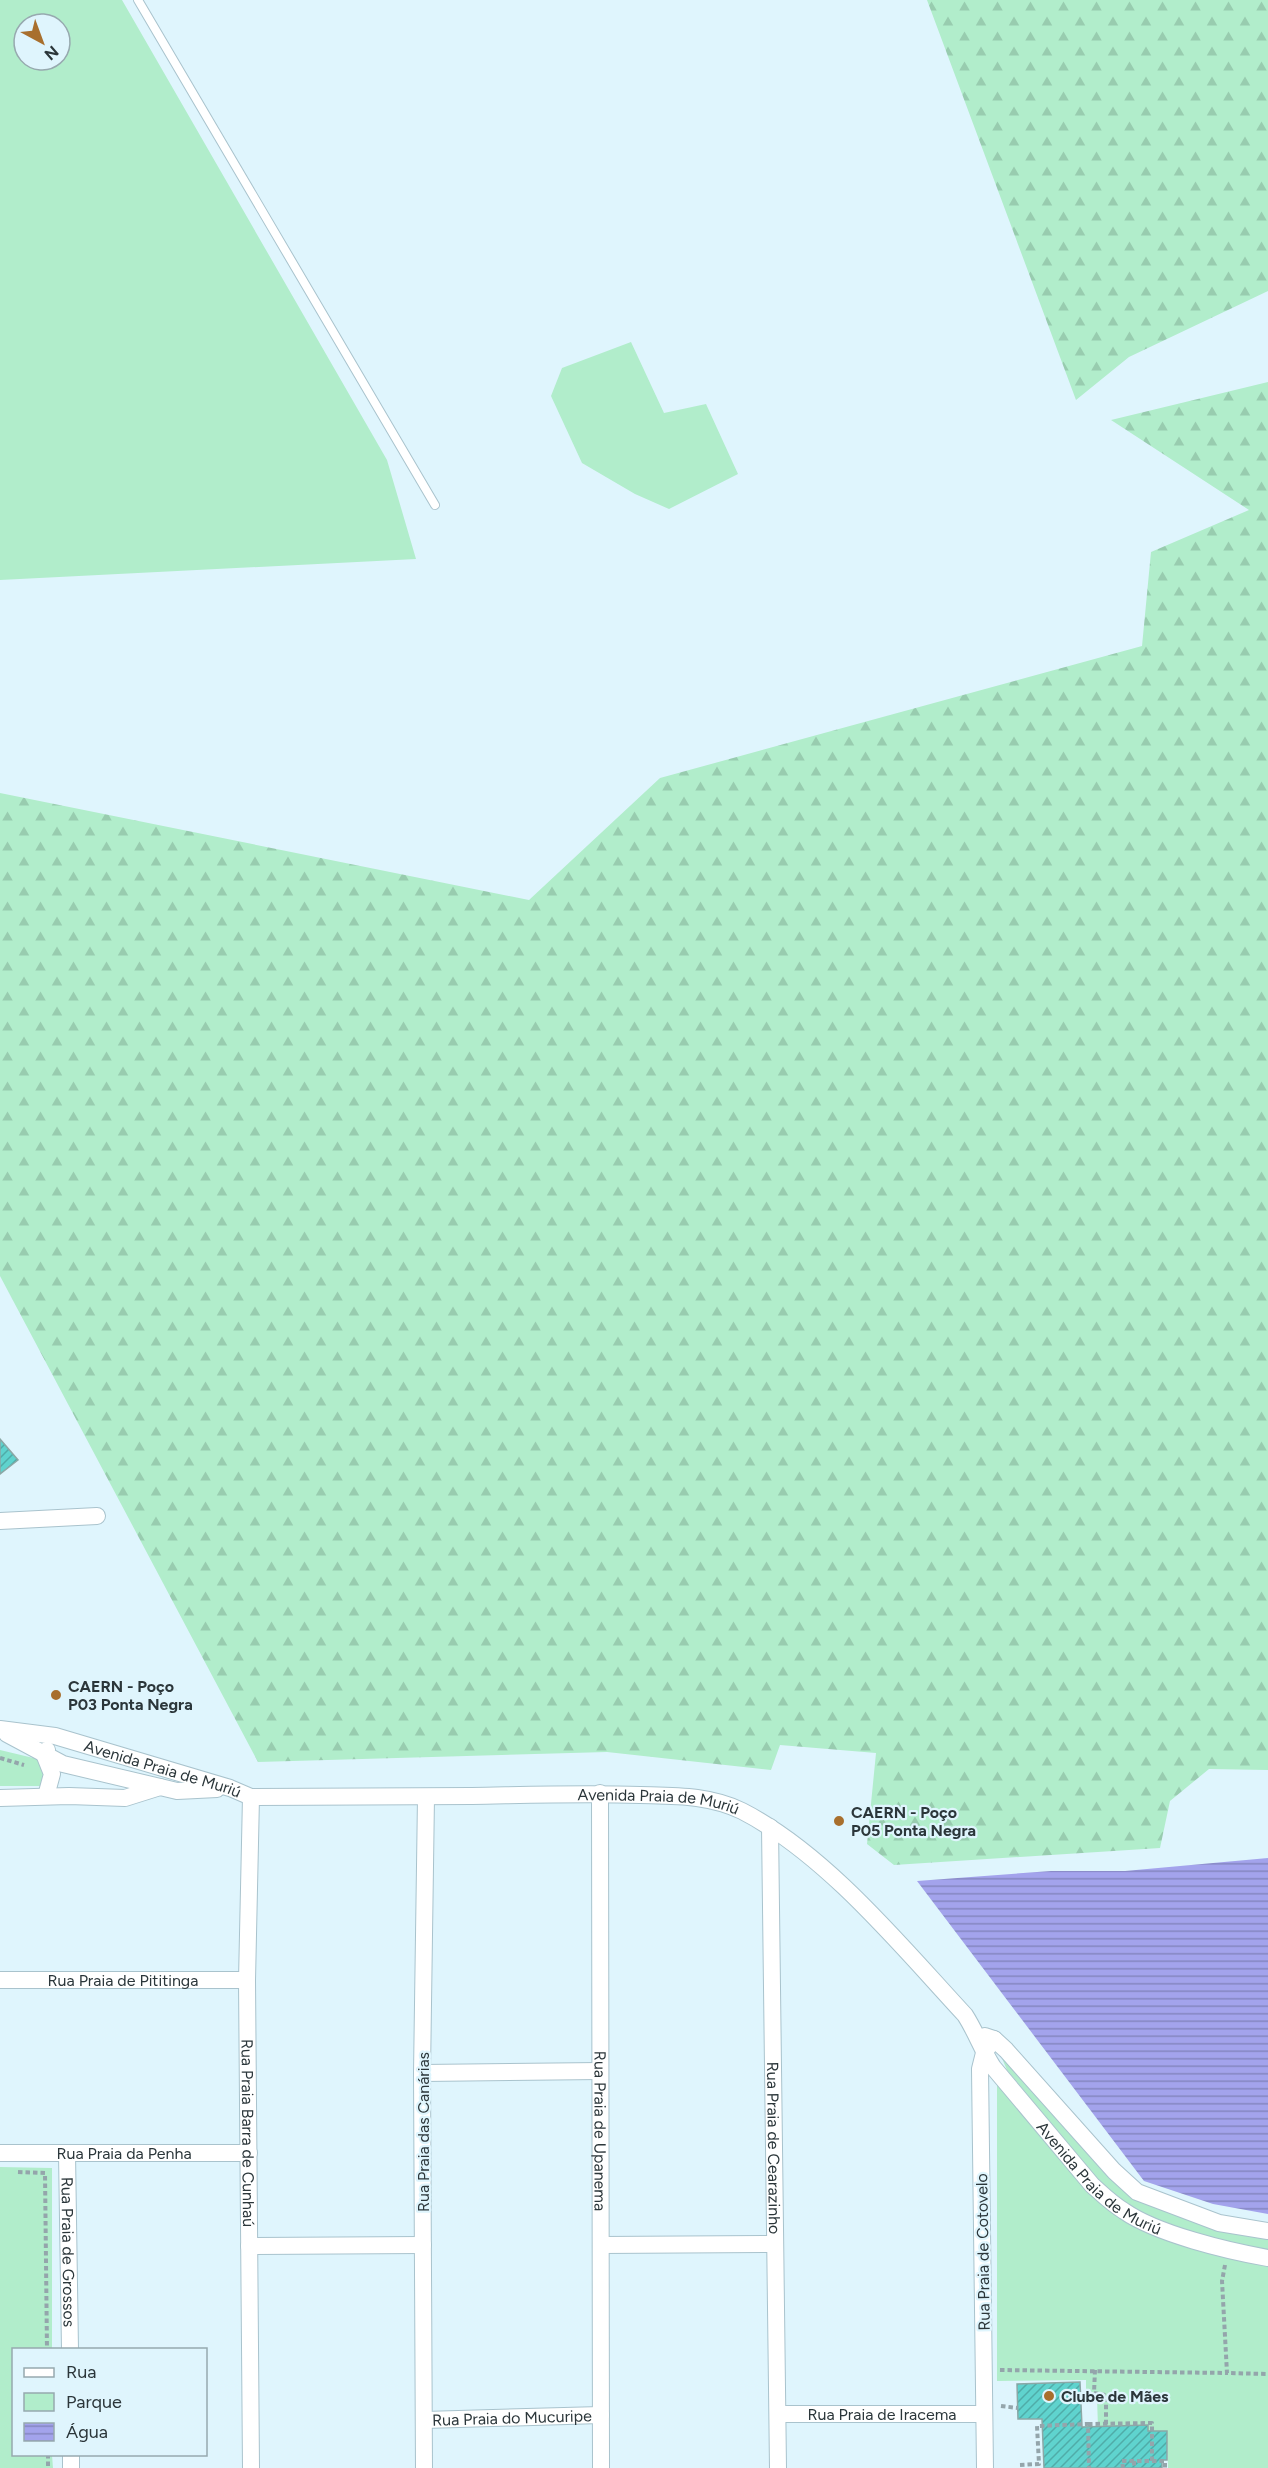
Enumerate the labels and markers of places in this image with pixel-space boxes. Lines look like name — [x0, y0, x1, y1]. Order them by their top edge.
place label: CAERN - Poço P03 Ponta Negra — [68, 1677, 193, 1714]
marker: CAERN - Poço P03 Ponta Negra — [49, 1688, 63, 1702]
place label: CAERN - Poço P05 Ponta Negra — [851, 1803, 976, 1840]
marker: CAERN - Poço P05 Ponta Negra — [832, 1814, 846, 1828]
place label: Clube de Mães — [1061, 2387, 1169, 2406]
marker: Clube de Mães — [1042, 2389, 1056, 2403]

